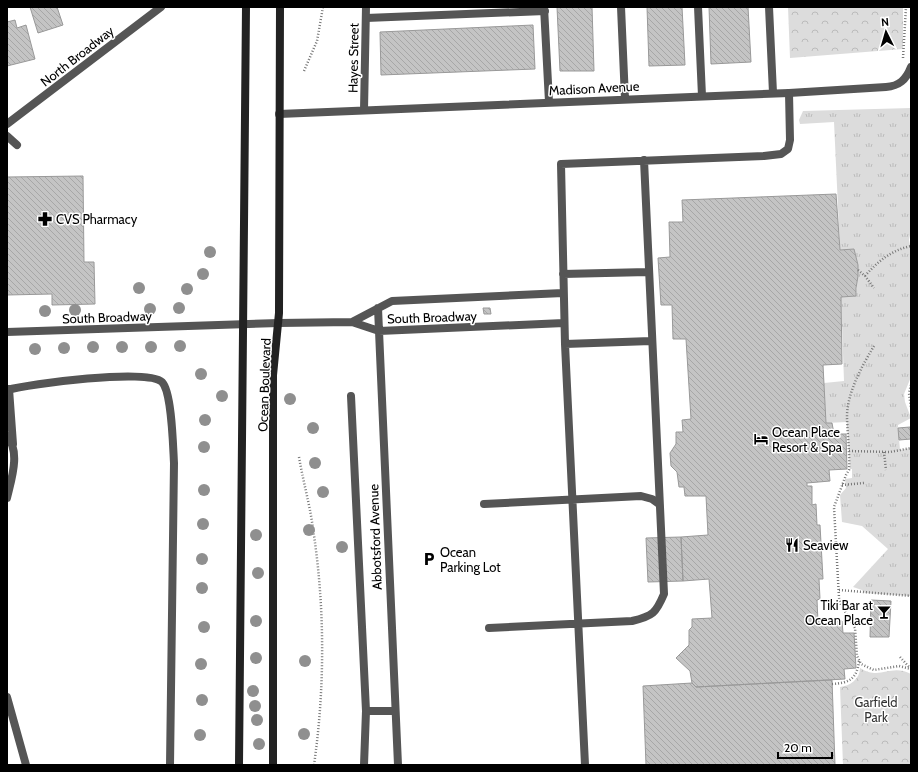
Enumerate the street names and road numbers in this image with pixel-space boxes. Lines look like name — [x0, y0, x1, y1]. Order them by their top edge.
street label: North Broadway — [37, 22, 117, 90]
street label: Hayes Street — [344, 22, 362, 93]
street label: Madison Avenue — [548, 78, 640, 98]
street label: South Broadway — [62, 307, 153, 327]
street label: South Broadway — [387, 307, 478, 327]
street label: Ocean Boulevard — [254, 338, 274, 432]
street label: Abbotsford Avenue — [365, 483, 385, 590]

